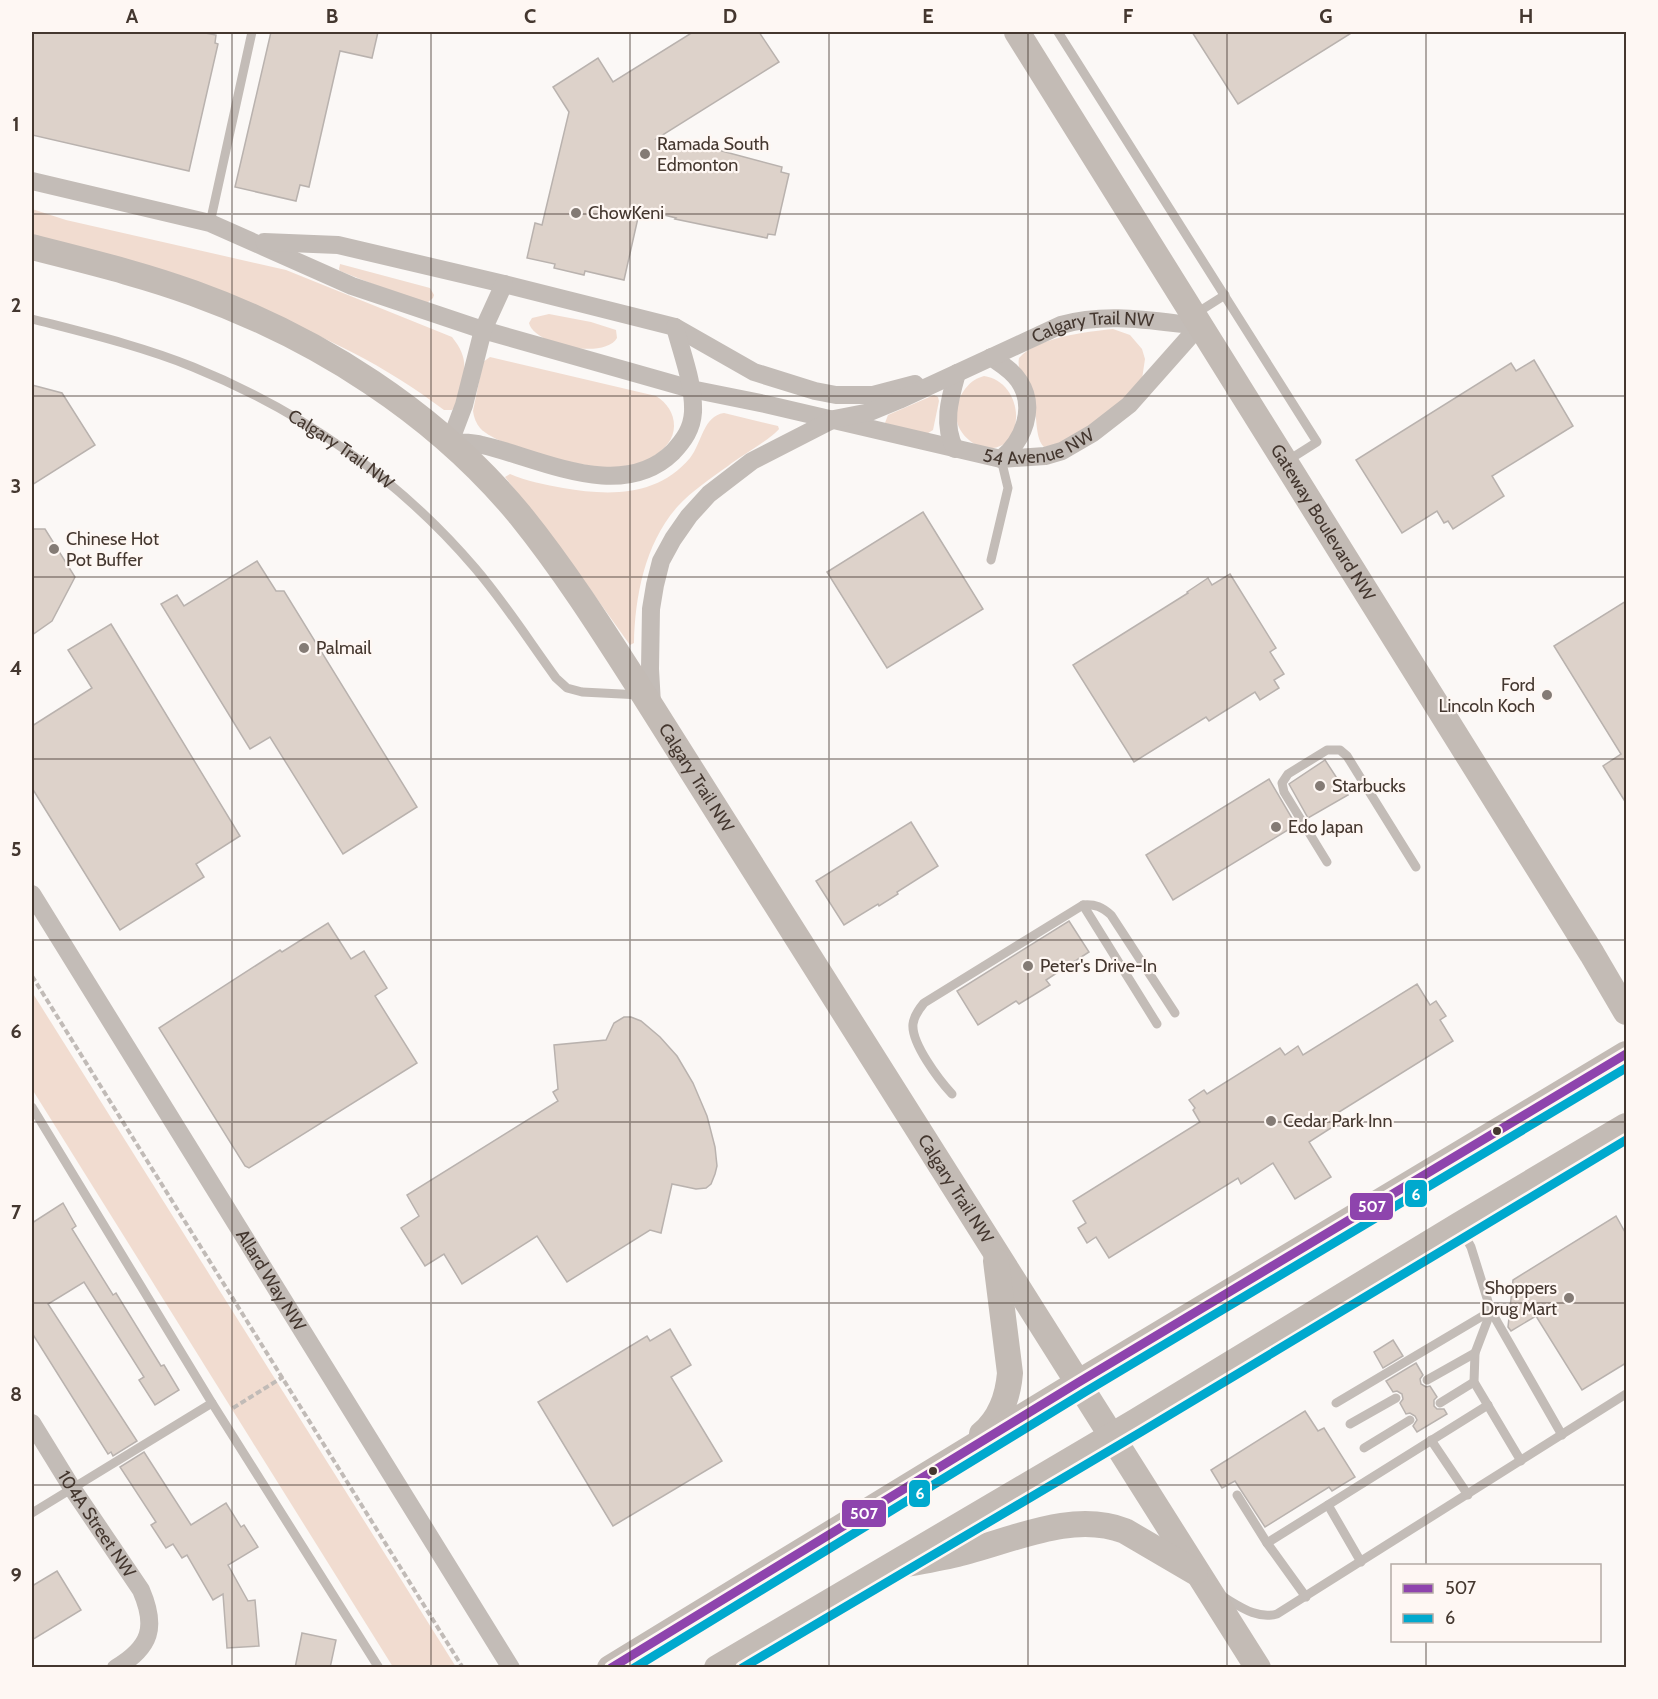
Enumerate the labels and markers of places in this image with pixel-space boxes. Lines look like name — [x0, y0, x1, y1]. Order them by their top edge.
place label: Ramada South Edmonton — [657, 133, 769, 176]
marker: Ramada South Edmonton — [638, 147, 652, 161]
place label: ChowKeni — [588, 202, 664, 224]
marker: ChowKeni — [569, 206, 583, 220]
place label: Chinese Hot Pot Buffer — [66, 528, 159, 571]
marker: Chinese Hot Pot Buffer — [47, 542, 61, 556]
place label: Palmail — [316, 637, 372, 659]
marker: Palmail — [297, 641, 311, 655]
place label: Ford Lincoln Koch — [1438, 674, 1535, 717]
marker: Ford Lincoln Koch — [1540, 688, 1554, 702]
place label: Starbucks — [1332, 775, 1406, 797]
marker: Starbucks — [1313, 779, 1327, 793]
place label: Edo Japan — [1288, 816, 1363, 838]
marker: Edo Japan — [1269, 820, 1283, 834]
place label: Peter's Drive-In — [1040, 955, 1157, 977]
marker: Peter's Drive-In — [1021, 959, 1035, 973]
place label: Cedar Park Inn — [1283, 1110, 1392, 1132]
marker: Cedar Park Inn — [1264, 1114, 1278, 1128]
unlabelled marker — [1491, 1125, 1503, 1137]
place label: Shoppers Drug Mart — [1481, 1277, 1557, 1320]
marker: Shoppers Drug Mart — [1562, 1291, 1576, 1305]
unlabelled marker — [927, 1465, 939, 1477]

